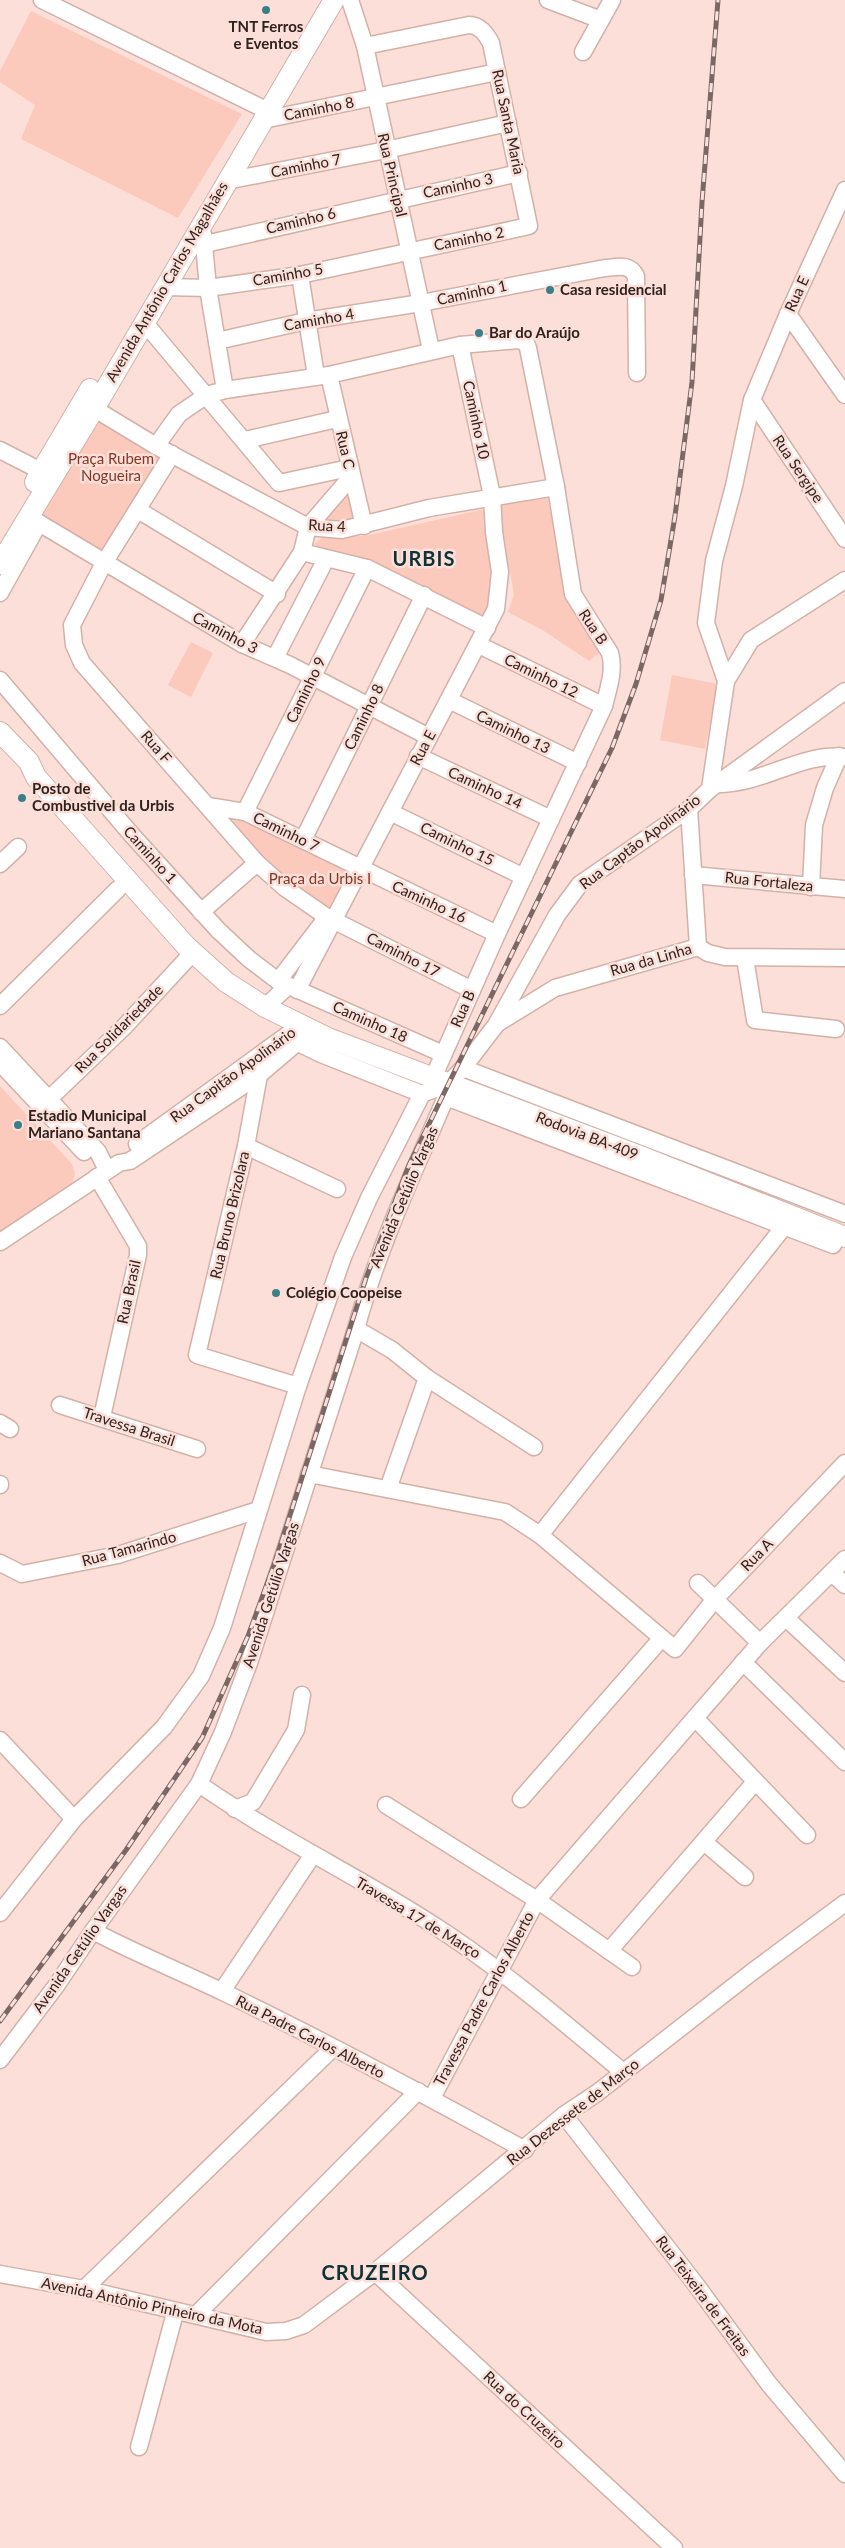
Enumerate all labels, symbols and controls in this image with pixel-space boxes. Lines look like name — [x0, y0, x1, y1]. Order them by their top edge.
marker: TNT Ferros e Eventos — [260, 4, 272, 16]
place label: TNT Ferros e Eventos — [229, 17, 304, 52]
street label: Rua Santa Maria — [489, 68, 529, 176]
street label: Caminho 8 — [282, 92, 355, 124]
street label: Rua Principal — [375, 131, 411, 218]
street label: Caminho 7 — [269, 149, 343, 181]
street label: Caminho 3 — [421, 169, 494, 201]
street label: Avenida Antônio Carlos Magalhães — [101, 178, 231, 385]
street label: Caminho 6 — [264, 203, 338, 237]
street label: Caminho 2 — [432, 222, 505, 254]
street label: Caminho 5 — [251, 259, 324, 289]
street label: Rua E — [780, 273, 812, 314]
street label: Caminho 1 — [435, 276, 508, 308]
place label: Casa residencial — [560, 280, 667, 298]
marker: Casa residencial — [544, 284, 556, 296]
street label: Caminho 4 — [282, 304, 356, 334]
place label: Bar do Araújo — [489, 323, 580, 341]
marker: Bar do Araújo — [473, 327, 485, 339]
street label: Caminho 10 — [460, 379, 494, 461]
street label: Rua C — [333, 429, 359, 471]
street label: Rua Sergipe — [770, 431, 828, 506]
park label: Praça Rubem Nogueira — [68, 449, 154, 484]
street label: Rua 4 — [308, 515, 347, 535]
district label: URBIS — [393, 546, 455, 570]
street label: Rua B — [576, 605, 612, 647]
street label: Caminho 3 — [190, 607, 261, 657]
street label: Caminho 12 — [502, 649, 581, 701]
street label: Caminho 9 — [281, 654, 329, 726]
street label: Caminho 8 — [339, 681, 387, 753]
street label: Caminho 13 — [474, 705, 553, 757]
street label: Rua F — [138, 726, 176, 766]
street label: Rua E — [405, 727, 439, 768]
street label: Caminho 14 — [445, 762, 526, 812]
place label: Posto de Combustivel da Urbis — [32, 779, 175, 814]
street label: Rua Captão Apolinário — [575, 790, 703, 893]
marker: Posto de Combustivel da Urbis — [16, 792, 28, 804]
street label: Caminho 7 — [250, 807, 323, 855]
street label: Caminho 15 — [418, 817, 497, 869]
street label: Caminho 1 — [120, 822, 181, 887]
street label: Rua Fortaleza — [724, 867, 814, 895]
park label: Praça da Urbis I — [269, 869, 371, 887]
street label: Caminho 16 — [389, 876, 470, 926]
street label: Caminho 17 — [364, 928, 443, 980]
street label: Rua da Linha — [608, 939, 694, 979]
street label: Rua Solidariedade — [70, 980, 166, 1076]
street label: Rua B — [446, 987, 478, 1030]
street label: Caminho 18 — [330, 997, 411, 1046]
street label: Rua Capitão Apolinário — [166, 1023, 299, 1126]
place label: Estadio Municipal Mariano Santana — [28, 1106, 147, 1141]
street label: Rodovia BA-409 — [534, 1107, 641, 1163]
marker: Estadio Municipal Mariano Santana — [12, 1119, 24, 1131]
street label: Avenida Getúlio Vargas — [365, 1123, 441, 1270]
street label: Rua Bruno Brizolara — [206, 1149, 252, 1280]
street label: Rua Brasil — [112, 1258, 144, 1325]
place label: Colégio Coopeise — [286, 1283, 402, 1301]
marker: Colégio Coopeise — [270, 1287, 282, 1299]
street label: Travessa Brasil — [81, 1403, 178, 1449]
street label: Avenida Getúlio Vargas — [238, 1520, 302, 1670]
street label: Rua Tamarindo — [80, 1527, 178, 1569]
street label: Rua A — [736, 1534, 777, 1574]
street label: Travessa 17 de Março — [353, 1873, 484, 1962]
street label: Avenida Getúlio Vargas — [28, 1881, 130, 2016]
street label: Travessa Padre Carlos Alberto — [429, 1908, 537, 2089]
street label: Rua Padre Carlos Alberto — [233, 1991, 388, 2081]
street label: Rua Dezessete de Março — [503, 2054, 642, 2168]
street label: Rua Teixeira de Freitas — [653, 2232, 755, 2359]
district label: CRUZEIRO — [321, 2260, 429, 2284]
street label: Avenida Antônio Pinheiro da Mota — [40, 2273, 264, 2337]
street label: Rua do Cruzeiro — [480, 2367, 569, 2452]

